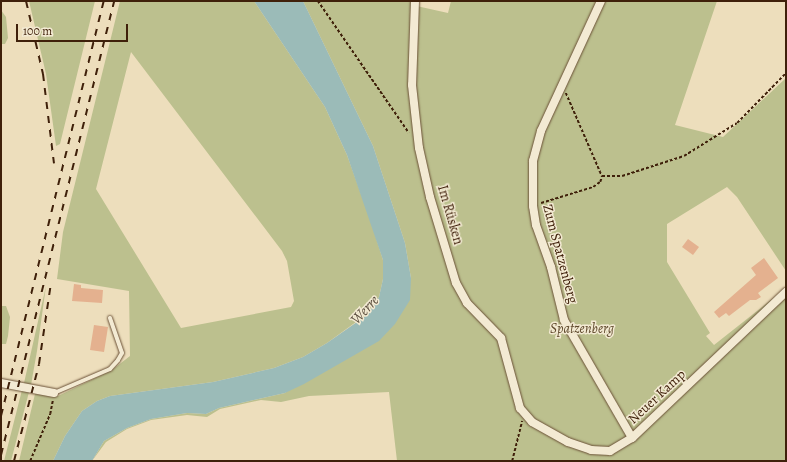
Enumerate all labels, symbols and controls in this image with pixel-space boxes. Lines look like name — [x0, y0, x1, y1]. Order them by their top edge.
scale bar — [18, 16, 130, 42]
text: 100 m — [23, 23, 52, 39]
street label: Im Rüsken — [433, 183, 467, 247]
street label: Zum Spatzenberg — [539, 203, 581, 305]
water label: Werre — [347, 292, 383, 328]
park label: Spatzenberg — [550, 321, 614, 337]
street label: Neuer Kamp — [625, 366, 689, 428]

